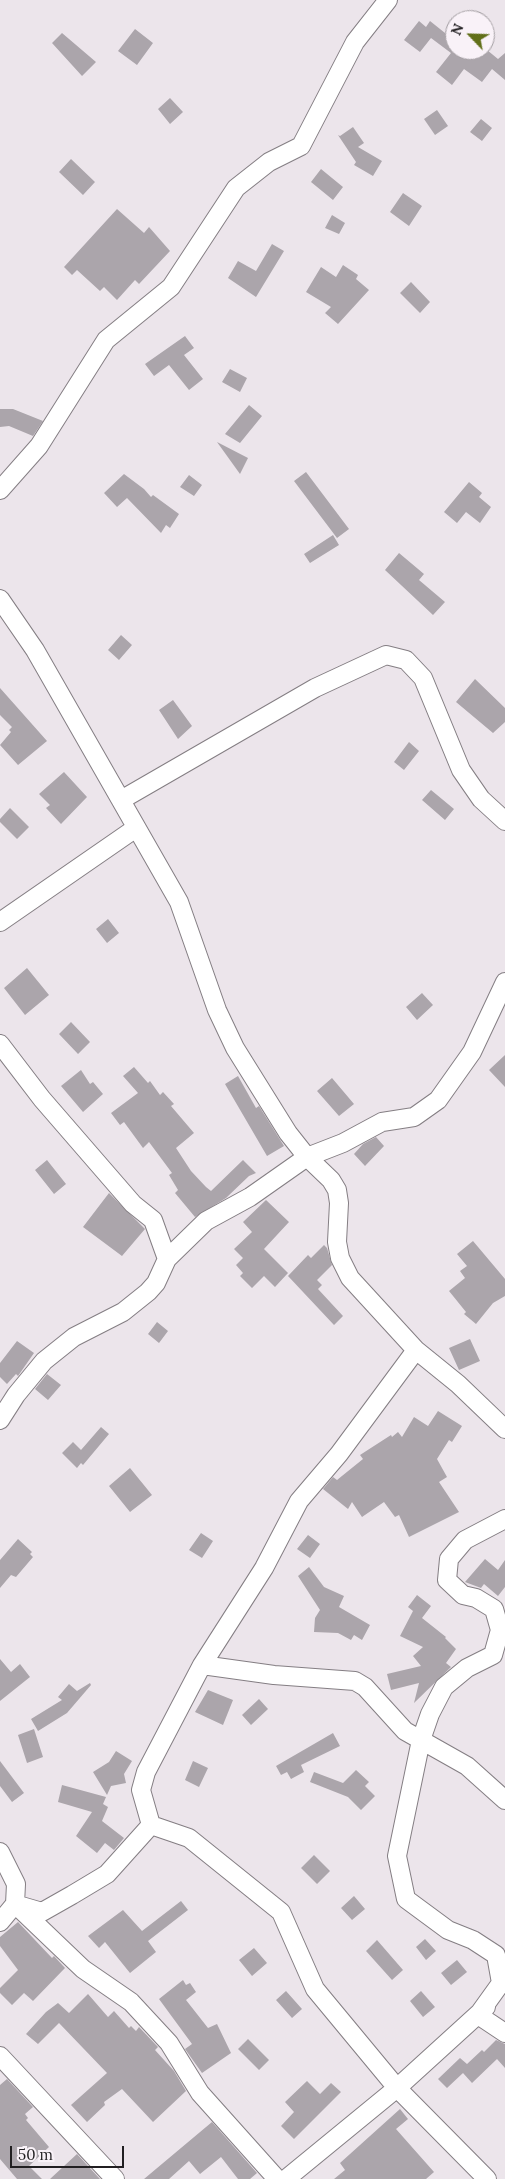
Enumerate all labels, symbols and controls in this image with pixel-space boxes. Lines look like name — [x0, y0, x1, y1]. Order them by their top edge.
north arrow — [445, 10, 495, 60]
text: N — [447, 21, 468, 38]
scale bar — [12, 2136, 126, 2168]
text: 50 m — [18, 2145, 53, 2164]

